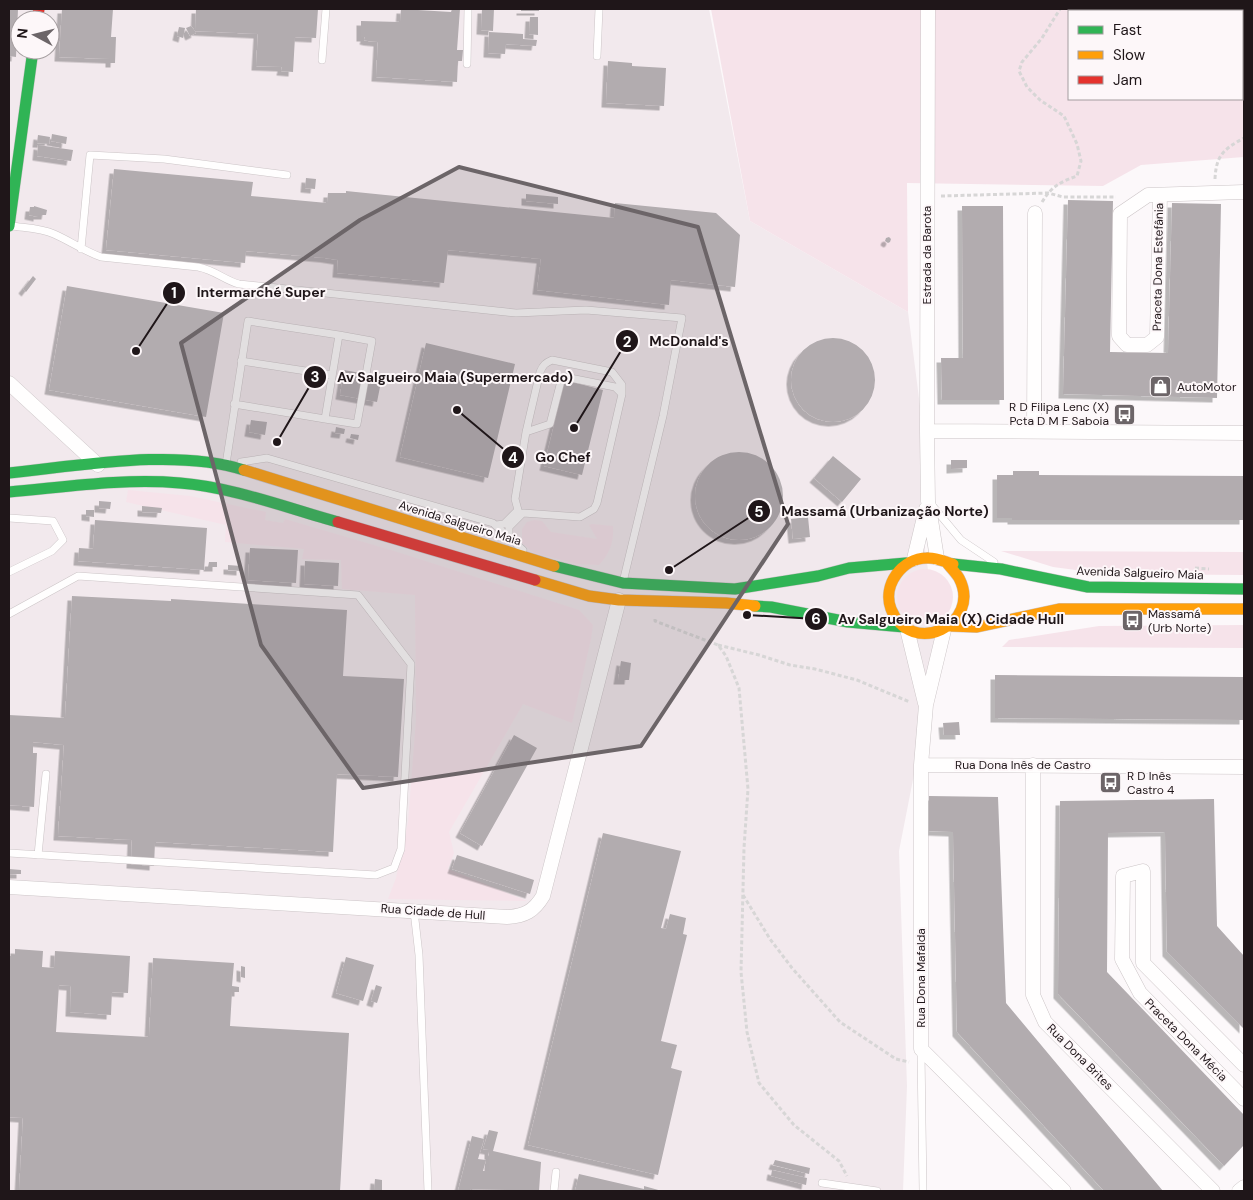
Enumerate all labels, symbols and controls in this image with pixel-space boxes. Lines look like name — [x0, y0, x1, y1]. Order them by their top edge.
north arrow — [10, 10, 60, 60]
legend — [1068, 10, 1243, 100]
text: Fast — [1113, 20, 1142, 40]
text: N — [13, 27, 32, 40]
text: Slow — [1113, 45, 1146, 65]
text: Jam — [1113, 70, 1142, 90]
street label: Praceta Dona Estefânia — [1149, 203, 1167, 331]
street label: Estrada da Barota — [919, 206, 935, 304]
callout: Intermarché Super — [162, 278, 335, 307]
text: 1 — [171, 283, 177, 303]
text: Intermarché Super — [197, 283, 326, 301]
callout: McDonald's — [615, 327, 739, 356]
text: 2 — [623, 332, 632, 352]
text: McDonald's — [649, 332, 729, 350]
callout: Av Salgueiro Maia (Supermercado) — [302, 363, 583, 392]
text: 3 — [310, 367, 320, 387]
text: Av Salgueiro Maia (Supermercado) — [337, 368, 573, 386]
shop icon: AutoMotor — [1149, 375, 1173, 399]
place label: AutoMotor — [1177, 379, 1237, 395]
place label: R D Filipa Lenc (X) Pcta D M F Saboia — [1009, 399, 1109, 429]
bus stop icon: R D Filipa Lenc (X) Pcta D M F Saboia — [1113, 402, 1137, 426]
callout: Go Chef — [500, 443, 601, 472]
text: 4 — [508, 448, 518, 468]
text: Go Chef — [535, 448, 591, 466]
street label: Avenida Salgueiro Maia — [397, 497, 523, 549]
callout: Massamá (Urbanização Norte) — [747, 497, 999, 526]
text: 5 — [754, 502, 764, 522]
text: Massamá (Urbanização Norte) — [781, 502, 989, 520]
street label: Avenida Salgueiro Maia — [1076, 563, 1204, 583]
callout: Av Salgueiro Maia (X) Cidade Hull — [803, 605, 1074, 634]
place label: Massamá (Urb Norte) — [1148, 606, 1211, 636]
text: 6 — [811, 609, 821, 629]
bus stop icon: Massamá (Urb Norte) — [1120, 609, 1144, 633]
text: Av Salgueiro Maia (X) Cidade Hull — [838, 610, 1064, 628]
street label: Rua Dona Inês de Castro — [955, 757, 1091, 773]
place label: R D Inês Castro 4 — [1127, 768, 1174, 798]
bus stop icon: R D Inês Castro 4 — [1099, 771, 1123, 795]
street label: Rua Cidade de Hull — [380, 900, 486, 924]
street label: Rua Dona Mafalda — [913, 928, 929, 1028]
street label: Praceta Dona Mécia — [1141, 995, 1231, 1085]
street label: Rua Dona Brites — [1043, 1020, 1117, 1094]

